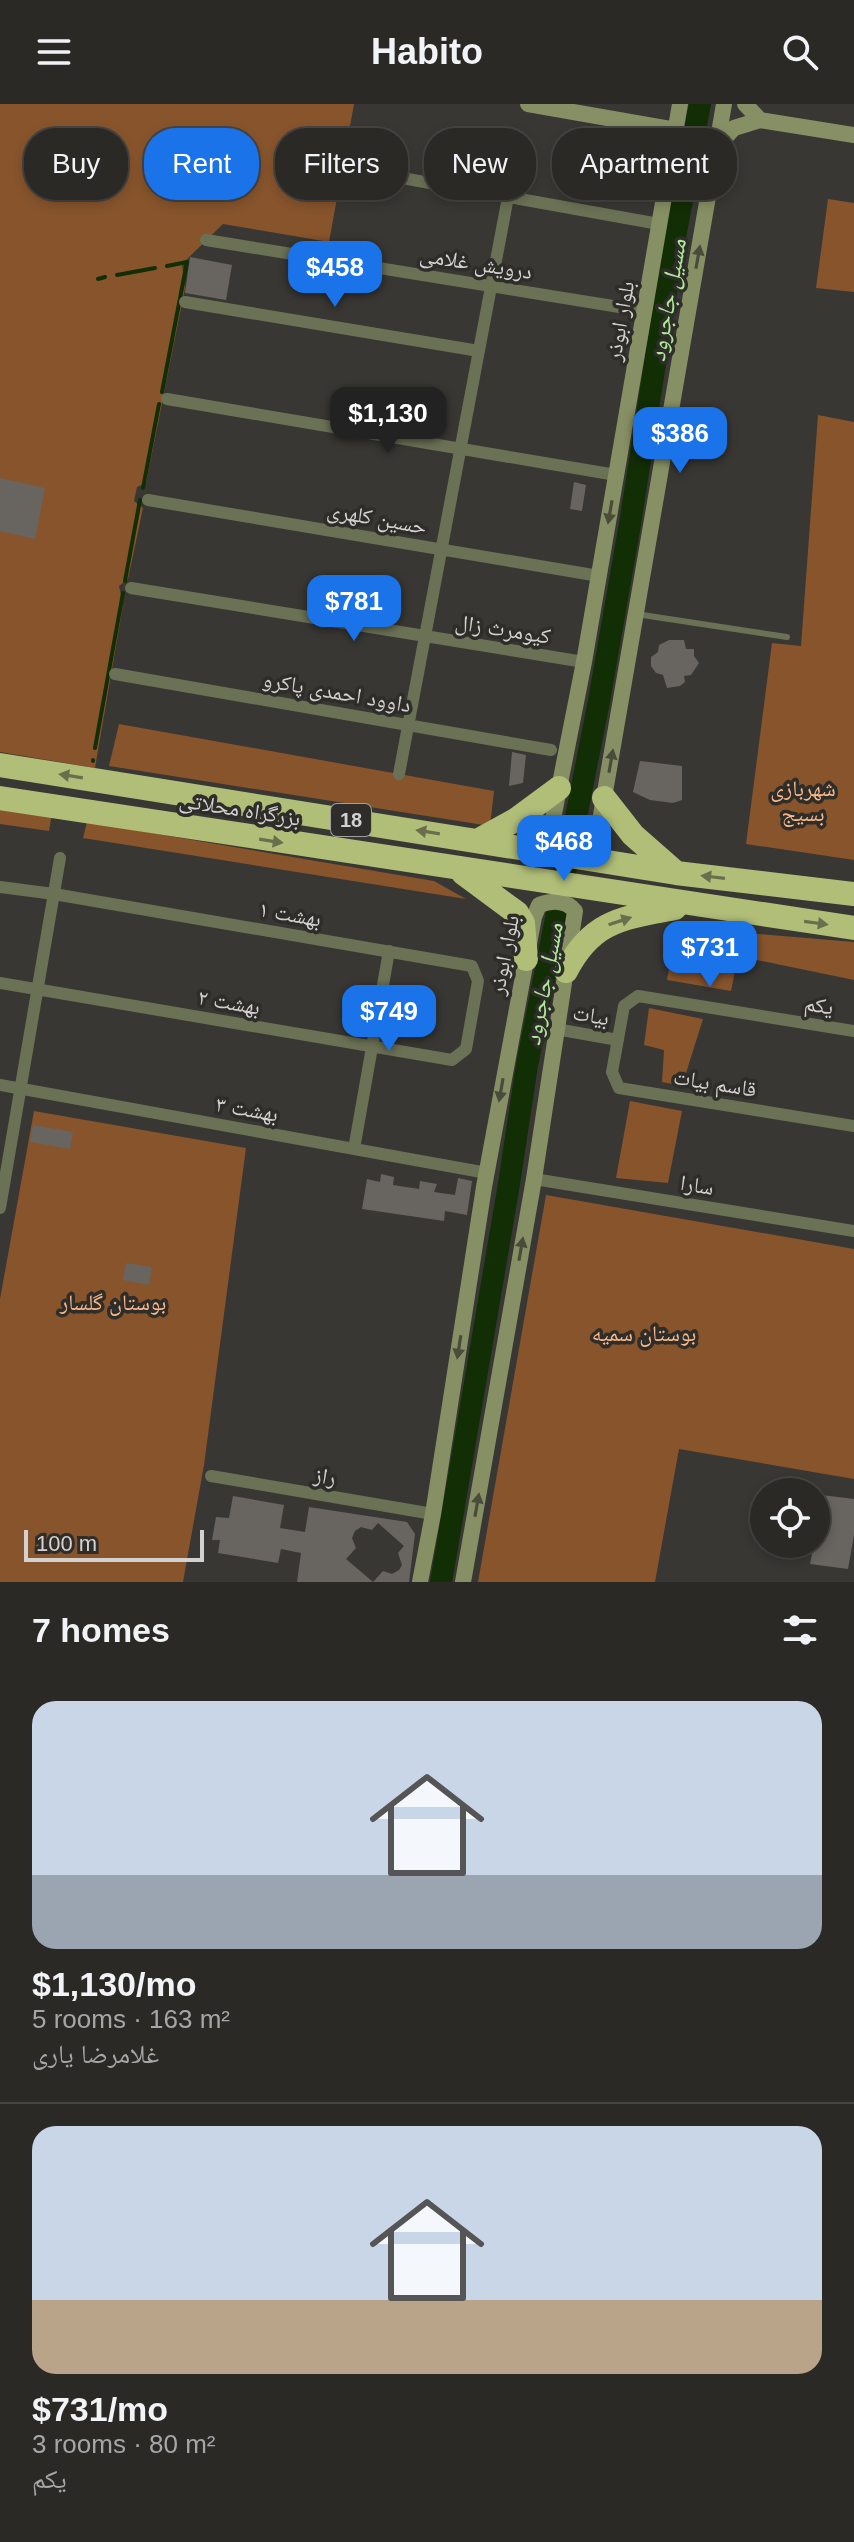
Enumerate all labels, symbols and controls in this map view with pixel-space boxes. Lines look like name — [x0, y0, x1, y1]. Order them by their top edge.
icon: menu — [32, 30, 76, 74]
icon: search — [778, 30, 822, 74]
text: Habito — [371, 31, 483, 72]
chip: Buy — [24, 128, 128, 200]
chip: Rent — [144, 128, 259, 200]
chip: Filters — [275, 128, 408, 200]
chip: New — [424, 128, 536, 200]
chip: Apartment — [552, 128, 737, 200]
water label: مسیل جاجرود — [643, 237, 693, 364]
pin: $458 — [288, 241, 382, 309]
street label: درویش غلامی — [418, 242, 534, 285]
one-way arrow — [692, 244, 704, 269]
text: $458 — [306, 252, 364, 282]
street label: بلوار ابوذر — [601, 279, 639, 364]
pin: $1,130 — [323, 387, 453, 455]
text: $1,130 — [348, 398, 428, 428]
pin: $386 — [633, 407, 727, 475]
text: $386 — [651, 418, 709, 448]
street label: حسین کلهری — [325, 497, 429, 540]
one-way arrow — [603, 500, 615, 525]
pin: $781 — [307, 575, 401, 643]
text: $781 — [325, 586, 383, 616]
street label: کیومرث زال — [453, 609, 552, 650]
street label: داوود احمدی پاکرو — [261, 667, 413, 718]
one-way arrow — [605, 749, 617, 774]
one-way arrow — [58, 770, 83, 782]
park label: شهربازی بسیج — [770, 776, 836, 827]
street label: بزرگراه محلاتی — [177, 787, 302, 832]
road number: 18 — [331, 804, 371, 836]
pin: $468 — [517, 815, 611, 883]
one-way arrow — [415, 825, 440, 838]
text: $468 — [535, 826, 593, 856]
one-way arrow — [259, 835, 284, 847]
one-way arrow — [700, 871, 725, 884]
street label: بهشت ۱ — [257, 896, 323, 932]
street label: بلوار ابوذر — [484, 913, 524, 998]
one-way arrow — [608, 915, 632, 927]
one-way arrow — [804, 917, 829, 930]
water label: مسیل جاجرود — [518, 921, 570, 1048]
pin: $731 — [663, 921, 757, 989]
text: $731 — [681, 932, 739, 962]
street label: بهشت ۲ — [196, 984, 262, 1020]
pin: $749 — [342, 985, 436, 1053]
street label: یکم — [802, 990, 836, 1022]
text: $749 — [360, 996, 418, 1026]
street label: بیات — [571, 1000, 611, 1030]
street label: قاسم بیات — [671, 1064, 758, 1104]
one-way arrow — [495, 1078, 507, 1103]
street label: بهشت ۳ — [214, 1091, 280, 1127]
street label: سارا — [678, 1170, 716, 1200]
one-way arrow — [516, 1236, 528, 1261]
park label: بوستان گلسار — [59, 1290, 166, 1316]
park label: بوستان سمیه — [592, 1321, 696, 1347]
one-way arrow — [452, 1335, 465, 1360]
street label: راز — [311, 1462, 338, 1490]
map controls — [750, 1478, 830, 1558]
button: locate — [750, 1478, 830, 1558]
one-way arrow — [471, 1492, 483, 1517]
scale bar — [24, 1526, 204, 1562]
text: 100 m — [36, 1531, 97, 1556]
icon: filters — [778, 1608, 822, 1652]
text: 7 homes — [32, 1611, 170, 1649]
icon: home — [355, 1753, 499, 1897]
text: $1,130/mo — [32, 1965, 196, 2003]
text: 5 rooms · 163 m² — [32, 2004, 230, 2034]
text: غلامرضا یاری — [32, 2039, 159, 2069]
icon: home — [355, 2178, 499, 2322]
text: $731/mo — [32, 2390, 168, 2428]
text: 3 rooms · 80 m² — [32, 2429, 216, 2459]
text: یکم — [32, 2464, 67, 2494]

